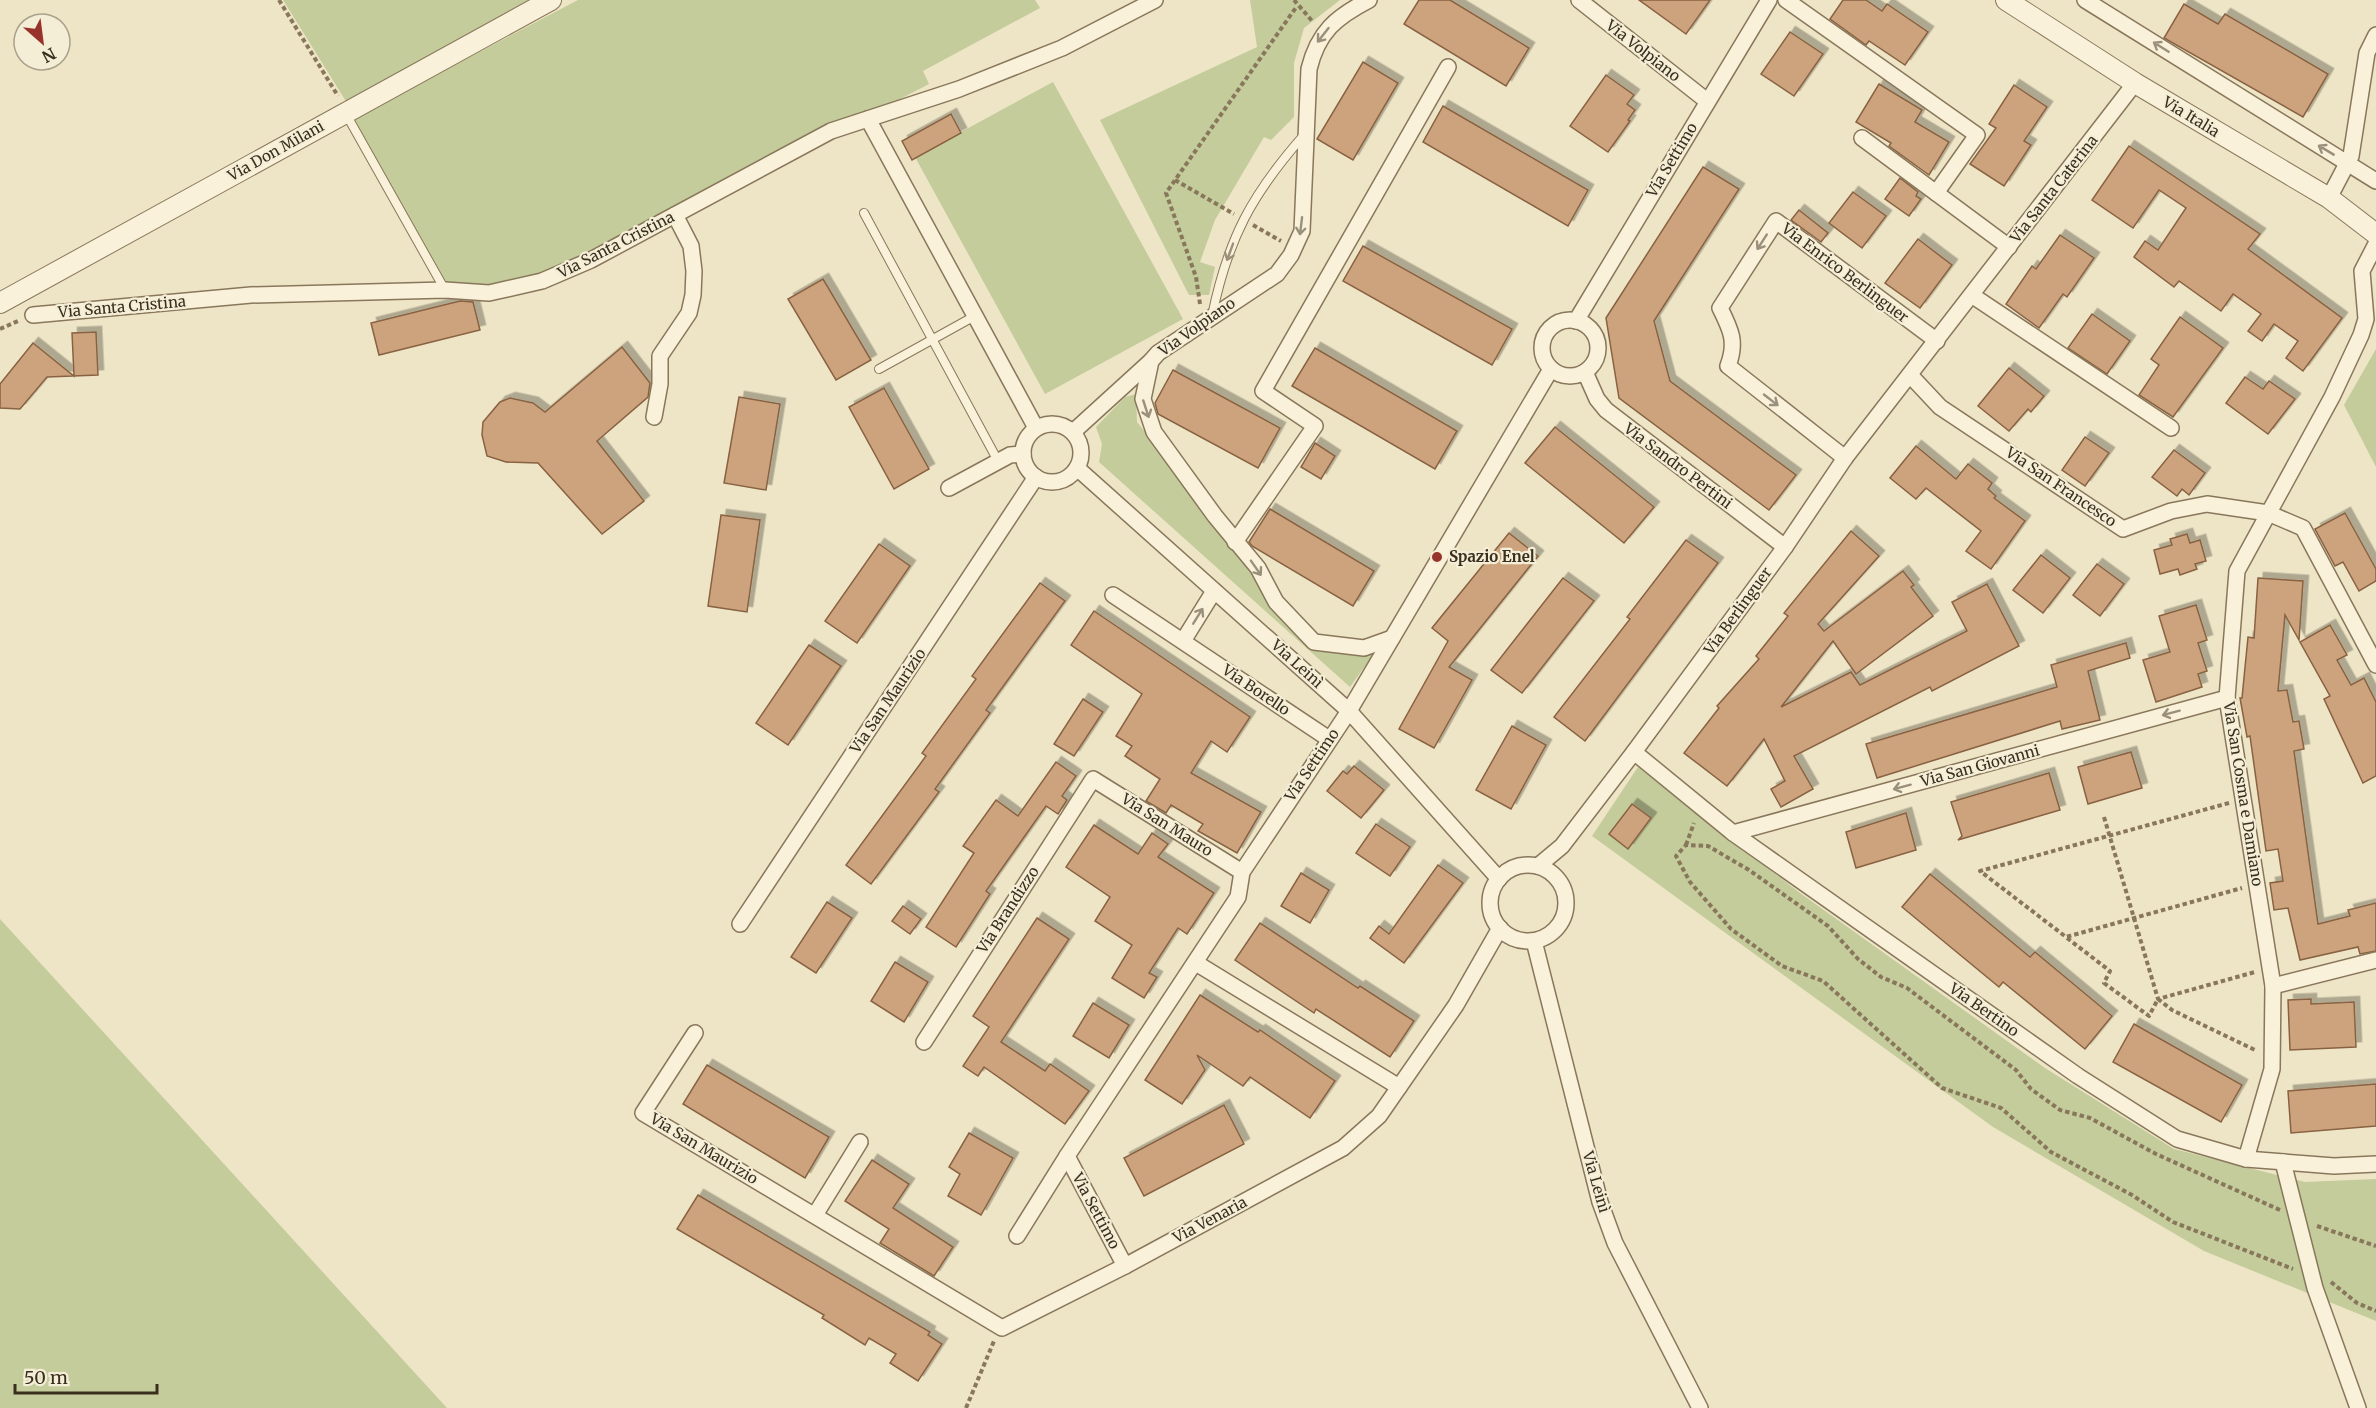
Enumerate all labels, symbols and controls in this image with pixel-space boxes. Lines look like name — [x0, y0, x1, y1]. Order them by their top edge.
north arrow — [12, 12, 72, 72]
street label: Via Volpiano — [1602, 15, 1685, 86]
one-way arrow — [1317, 27, 1330, 43]
one-way arrow — [2153, 41, 2170, 53]
text: N — [38, 43, 59, 67]
street label: Via Italia — [2158, 92, 2223, 141]
street label: Via Don Milani — [223, 116, 327, 185]
street label: Via Settimo — [1641, 119, 1701, 201]
street label: Via Santa Caterina — [2005, 131, 2102, 247]
one-way arrow — [2318, 144, 2335, 156]
street label: Via Santa Cristina — [553, 207, 677, 283]
one-way arrow — [1295, 215, 1306, 235]
street label: Via Enrico Berlinguer — [1777, 218, 1913, 327]
one-way arrow — [1756, 234, 1768, 250]
one-way arrow — [1223, 243, 1234, 261]
street label: Via Santa Cristina — [56, 291, 187, 322]
street label: Via Volpiano — [1154, 293, 1239, 361]
one-way arrow — [1762, 393, 1778, 406]
one-way arrow — [1141, 399, 1152, 418]
street label: Via Sandro Pertini — [1620, 418, 1736, 513]
street label: Via San Francesco — [2002, 442, 2120, 531]
place label: Spazio Enel — [1449, 547, 1535, 566]
marker: Spazio Enel — [1430, 550, 1444, 564]
one-way arrow — [1250, 560, 1262, 576]
street label: Via Berlinguer — [1699, 563, 1776, 659]
one-way arrow — [1193, 608, 1205, 625]
street label: Via Leinì — [1267, 635, 1327, 692]
street label: Via San Maurizio — [845, 644, 930, 758]
street label: Via Borello — [1218, 659, 1294, 719]
street label: Via San Cosma e Damiano — [2219, 699, 2267, 888]
one-way arrow — [2162, 708, 2181, 720]
street label: Via Settimo — [1280, 725, 1343, 806]
street label: Via San Giovanni — [1917, 740, 2042, 791]
one-way arrow — [1893, 782, 1912, 793]
street label: Via San Mauro — [1117, 788, 1217, 860]
street label: Via Brandizzo — [972, 862, 1043, 958]
street label: Via Bertino — [1945, 978, 2023, 1041]
street label: Via San Maurizio — [646, 1108, 762, 1188]
street label: Via Leinì — [1578, 1148, 1614, 1215]
street label: Via Settimo — [1068, 1168, 1125, 1252]
street label: Via Venaria — [1169, 1192, 1250, 1247]
scale bar — [15, 1357, 158, 1395]
text: 50 m — [24, 1366, 68, 1389]

